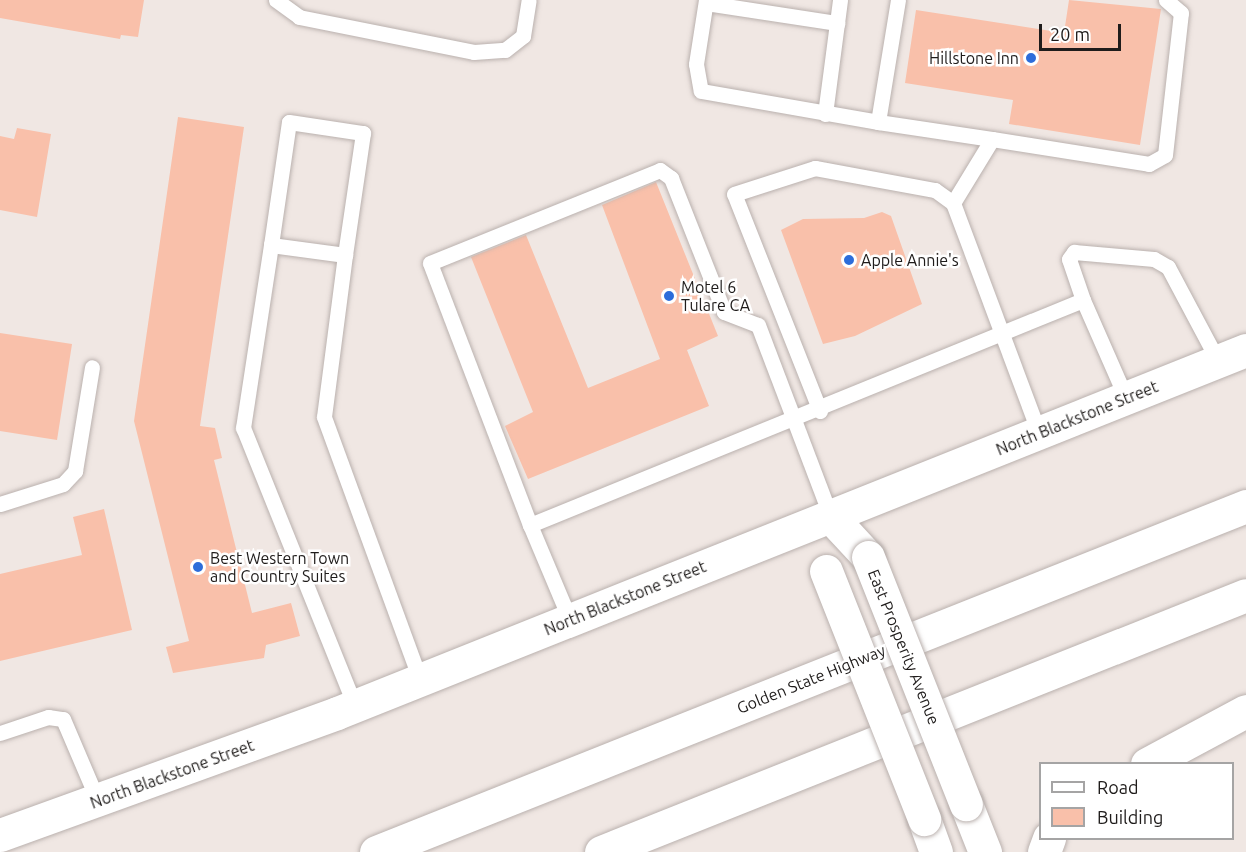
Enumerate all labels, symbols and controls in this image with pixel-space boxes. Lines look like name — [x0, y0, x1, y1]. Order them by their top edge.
scale bar — [1042, 12, 1124, 50]
text: 20 m — [1050, 24, 1090, 44]
place label: Hillstone Inn — [929, 48, 1019, 68]
marker: Hillstone Inn — [1024, 51, 1038, 65]
place label: Apple Annie's — [861, 250, 959, 270]
marker: Apple Annie's — [842, 253, 856, 267]
place label: Motel 6 Tulare CA — [681, 277, 750, 315]
marker: Motel 6 Tulare CA — [662, 289, 676, 303]
street label: North Blackstone Street — [993, 377, 1161, 459]
place label: Best Western Town and Country Suites — [210, 548, 349, 586]
street label: North Blackstone Street — [541, 557, 709, 639]
marker: Best Western Town and Country Suites — [191, 560, 205, 574]
street label: East Prosperity Avenue — [864, 567, 944, 727]
street label: Golden State Highway — [734, 640, 888, 718]
street label: North Blackstone Street — [87, 735, 257, 813]
legend — [1039, 762, 1234, 840]
text: Road — [1097, 777, 1139, 797]
text: Building — [1097, 807, 1163, 827]

